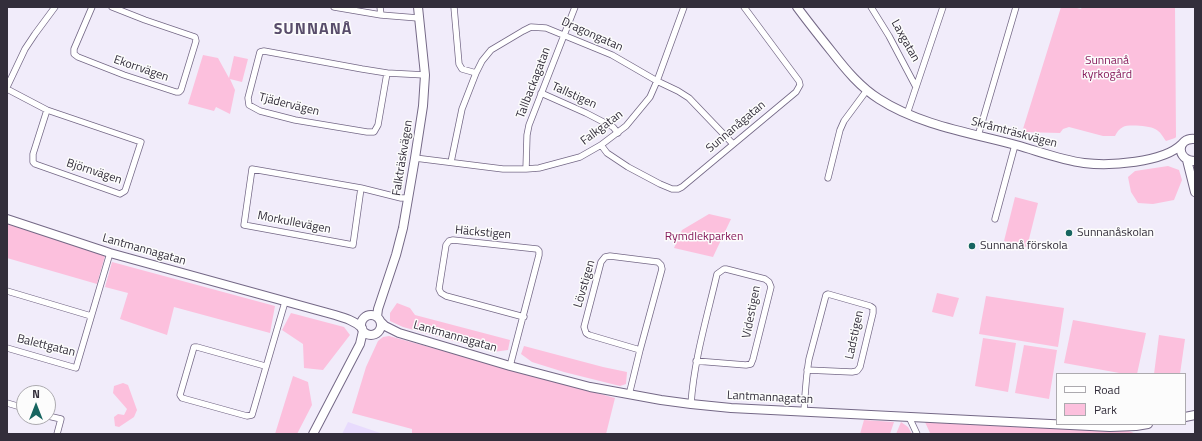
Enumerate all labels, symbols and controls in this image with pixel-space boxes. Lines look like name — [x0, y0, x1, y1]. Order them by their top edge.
street label: Dragongatan — [559, 15, 625, 55]
street label: Laxgatan — [888, 17, 922, 65]
district label: SUNNANÅ — [274, 20, 352, 40]
street label: Tallbackagatan — [514, 45, 554, 121]
street label: Ekorrvägen — [112, 53, 170, 85]
park label: Sunnanå kyrkogård — [1082, 54, 1132, 82]
street label: Tallstigen — [549, 80, 599, 112]
street label: Tjädervägen — [257, 91, 321, 119]
street label: Sunnanågatan — [703, 98, 769, 156]
street label: Falkgatan — [578, 107, 626, 149]
street label: Skråmträskvägen — [969, 115, 1059, 151]
street label: Falkträskvägen — [390, 119, 416, 197]
street label: Björnvägen — [65, 156, 123, 188]
street label: Morkullevägen — [256, 209, 332, 237]
street label: Häckstigen — [454, 223, 512, 243]
place label: Sunnanåskolan — [1077, 226, 1154, 240]
marker: Sunnanåskolan — [1064, 228, 1074, 238]
park label: Rymdlekparken — [665, 230, 743, 244]
street label: Lantmannagatan — [101, 231, 187, 269]
place label: Sunnanå förskola — [980, 239, 1068, 253]
marker: Sunnanå förskola — [967, 241, 977, 251]
street label: Lövstigen — [571, 259, 599, 309]
street label: Videstigen — [740, 285, 764, 339]
street label: Ladstigen — [843, 309, 867, 361]
street label: Lantmannagatan — [412, 318, 498, 356]
street label: Balettgatan — [15, 332, 77, 360]
legend — [1056, 373, 1186, 425]
text: Road — [1094, 380, 1120, 399]
north arrow — [16, 385, 56, 425]
text: N — [32, 386, 40, 402]
street label: Lantmannagatan — [727, 389, 813, 407]
text: Park — [1094, 400, 1117, 419]

